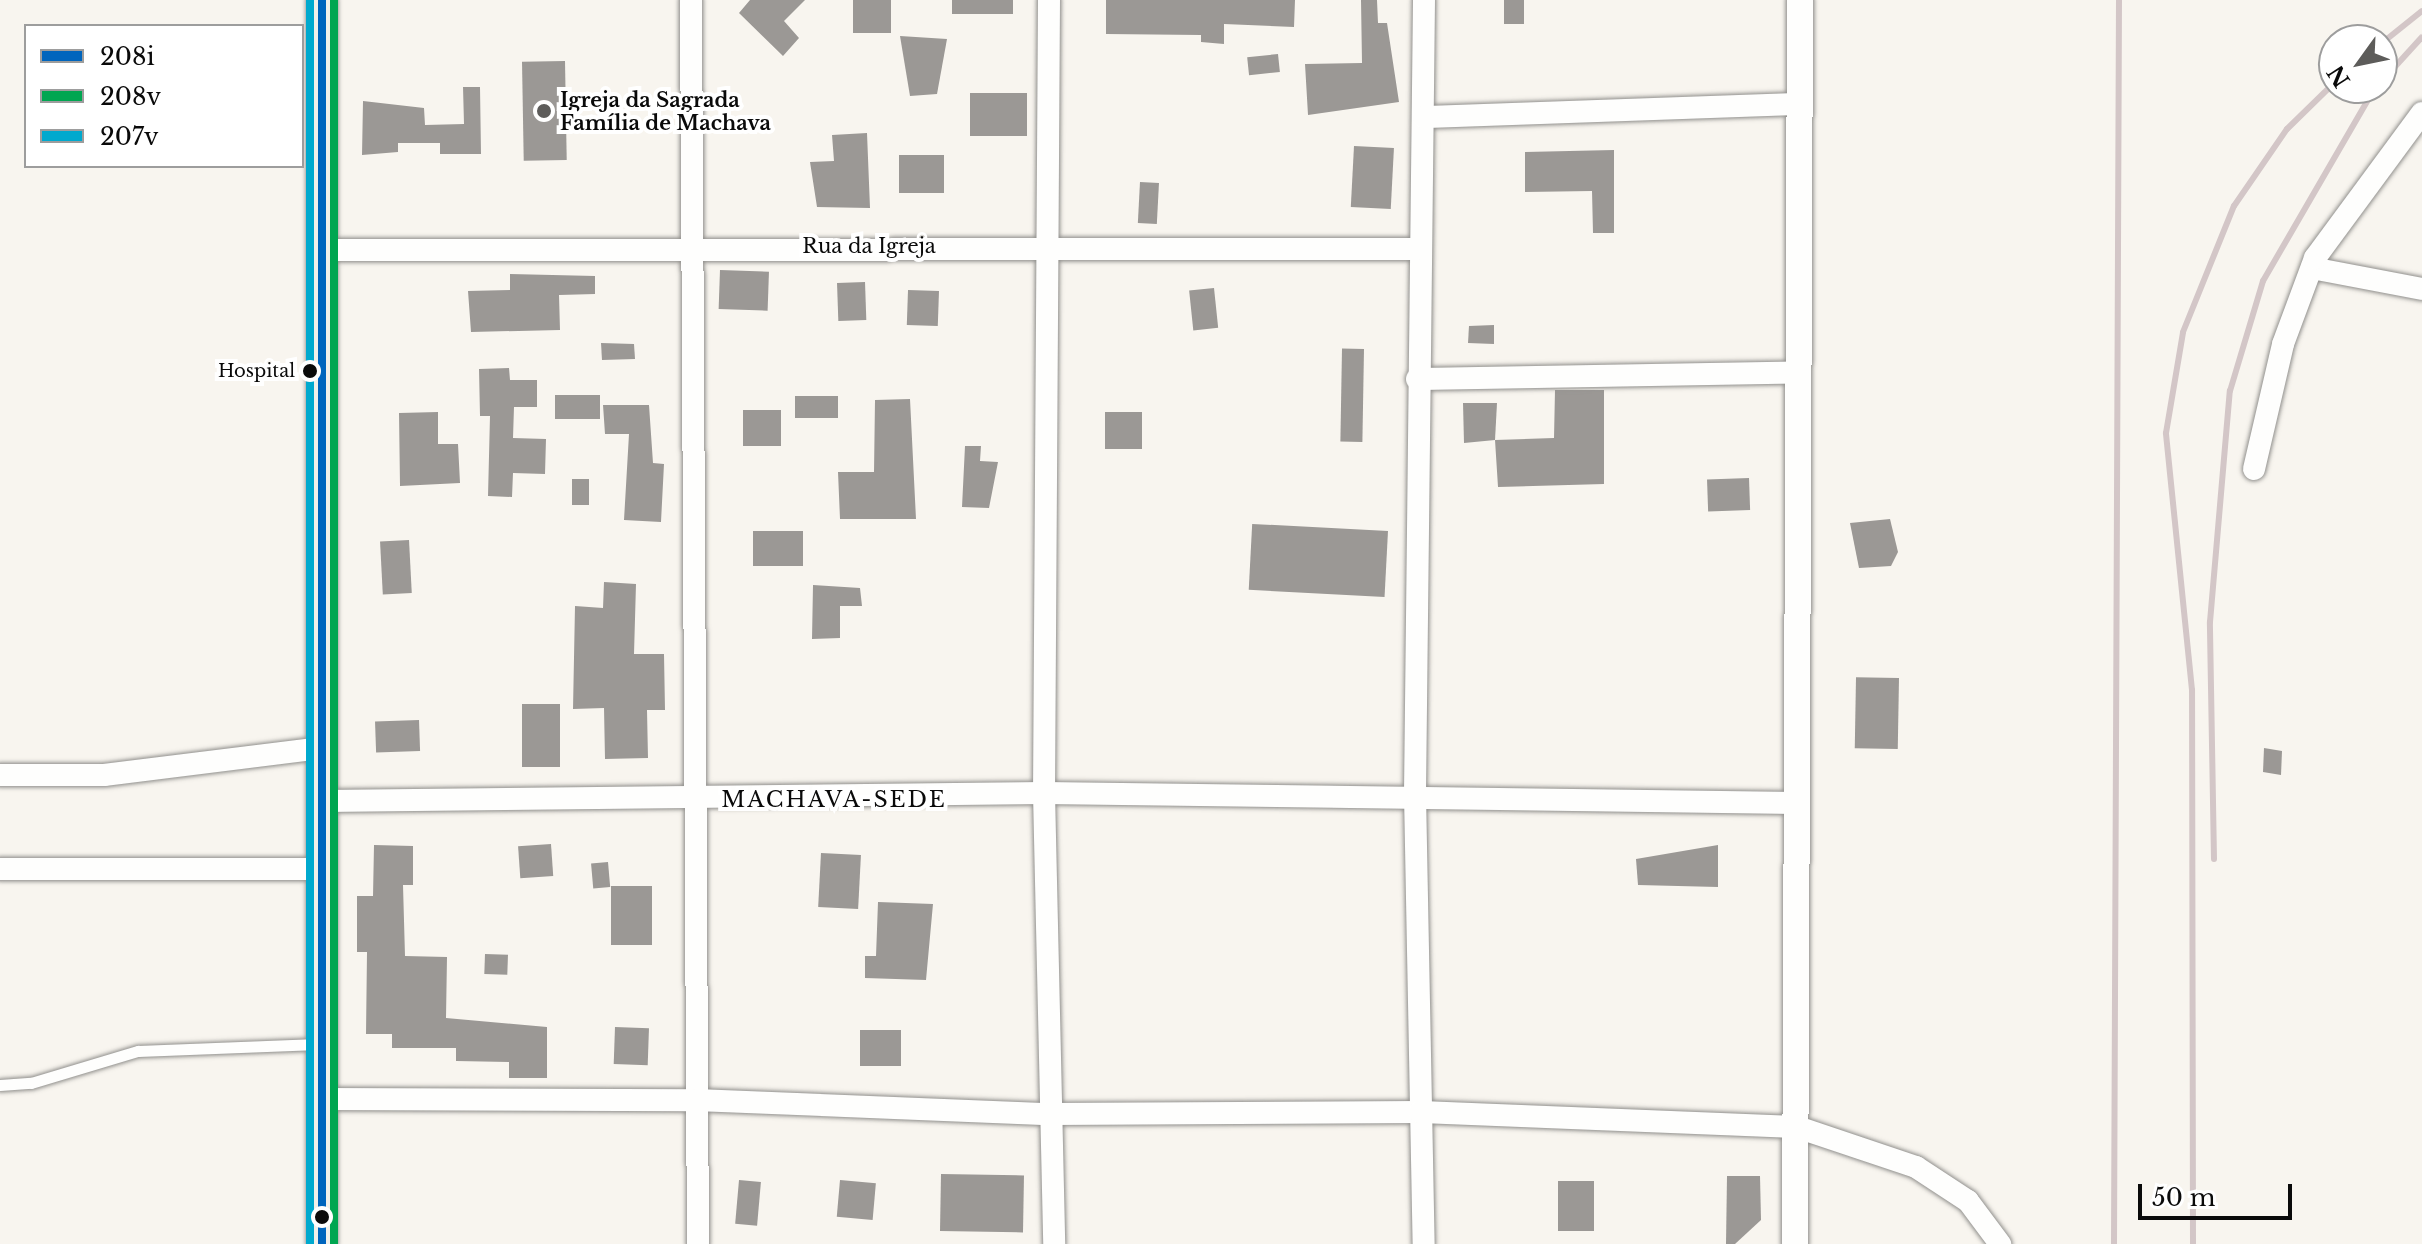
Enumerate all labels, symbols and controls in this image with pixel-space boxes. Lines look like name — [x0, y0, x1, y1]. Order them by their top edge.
legend — [24, 24, 304, 168]
north arrow — [2318, 24, 2398, 104]
text: 208i — [100, 42, 155, 71]
text: N — [2322, 60, 2356, 92]
text: 208v — [100, 82, 161, 111]
place label: Igreja da Sagrada Família de Machava — [560, 88, 771, 135]
marker: Igreja da Sagrada Família de Machava — [535, 102, 553, 120]
text: 207v — [100, 122, 159, 151]
street label: Rua da Igreja — [802, 234, 936, 258]
place label: Hospital — [218, 360, 295, 382]
marker: Hospital — [302, 363, 318, 379]
district label: MACHAVA-SEDE — [721, 787, 947, 813]
scale bar — [2142, 1168, 2296, 1218]
text: 50 m — [2152, 1183, 2215, 1212]
unlabelled marker — [314, 1209, 330, 1225]

